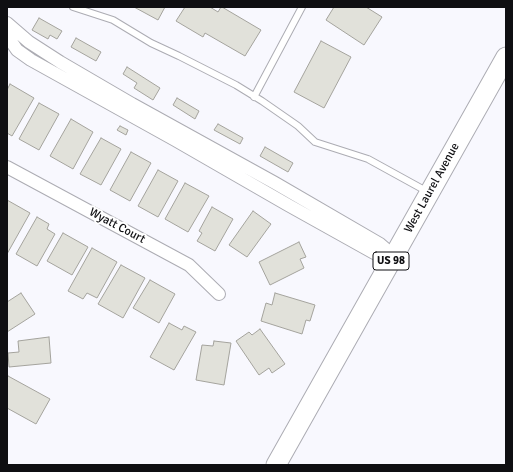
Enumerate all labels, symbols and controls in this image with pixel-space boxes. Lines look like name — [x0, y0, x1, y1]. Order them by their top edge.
street label: West Laurel Avenue — [401, 141, 463, 235]
street label: Wyatt Court — [86, 205, 148, 247]
road number: US 98 — [373, 252, 409, 270]

